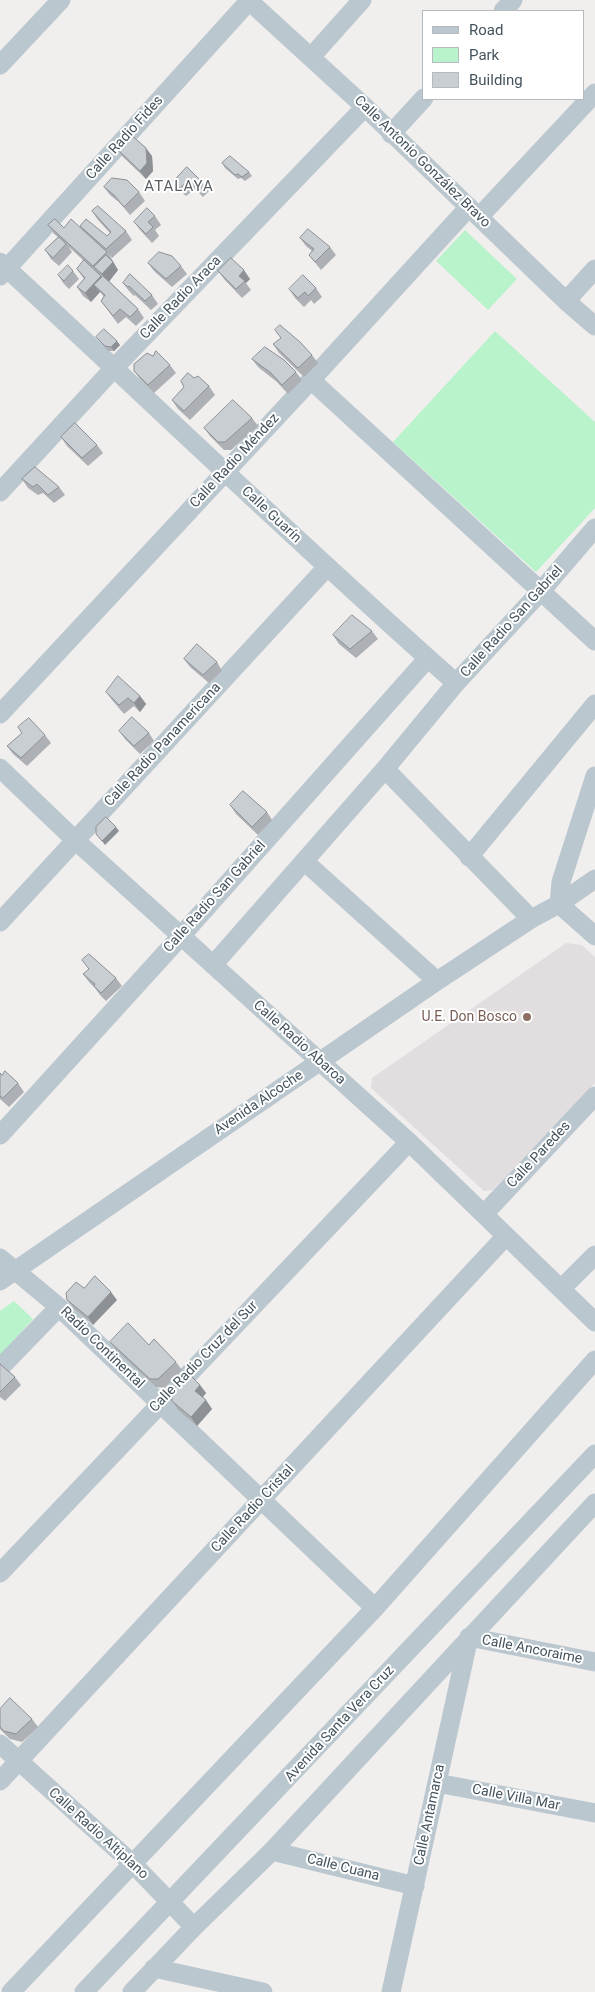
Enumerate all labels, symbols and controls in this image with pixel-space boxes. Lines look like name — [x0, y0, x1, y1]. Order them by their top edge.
legend — [422, 10, 585, 100]
text: Road — [469, 21, 503, 39]
text: Park — [469, 46, 499, 64]
text: Building — [469, 71, 523, 89]
street label: Calle Antonio González Bravo — [350, 92, 494, 232]
street label: Calle Radio Fides — [83, 93, 167, 183]
district label: ATALAYA — [143, 178, 215, 196]
street label: Calle Radio Araca — [137, 253, 225, 343]
street label: Calle Radio Méndez — [187, 410, 283, 512]
street label: Calle Guarín — [238, 483, 304, 547]
street label: Calle Radio San Gabriel — [457, 563, 567, 681]
street label: Calle Radio Panamericana — [101, 680, 225, 810]
street label: Calle Radio San Gabriel — [160, 838, 270, 956]
street label: Calle Radio Abaroa — [249, 997, 349, 1089]
place label: U.E. Don Bosco — [421, 1009, 517, 1025]
marker: U.E. Don Bosco — [521, 1011, 533, 1023]
street label: Avenida Alcoche — [211, 1067, 307, 1139]
street label: Calle Paredes — [504, 1118, 574, 1192]
street label: Calle Radio Cruz del Sur — [146, 1298, 262, 1416]
street label: Radio Continental — [56, 1304, 148, 1392]
street label: Calle Radio Cristal — [208, 1462, 298, 1556]
street label: Calle Ancoraime — [480, 1632, 584, 1668]
street label: Avenida Santa Vera Cruz — [282, 1663, 398, 1785]
street label: Calle Antamarca — [411, 1763, 449, 1867]
street label: Calle Villa Mar — [471, 1781, 561, 1815]
street label: Calle Radio Altiplano — [45, 1785, 151, 1883]
street label: Calle Cuana — [305, 1851, 381, 1885]

